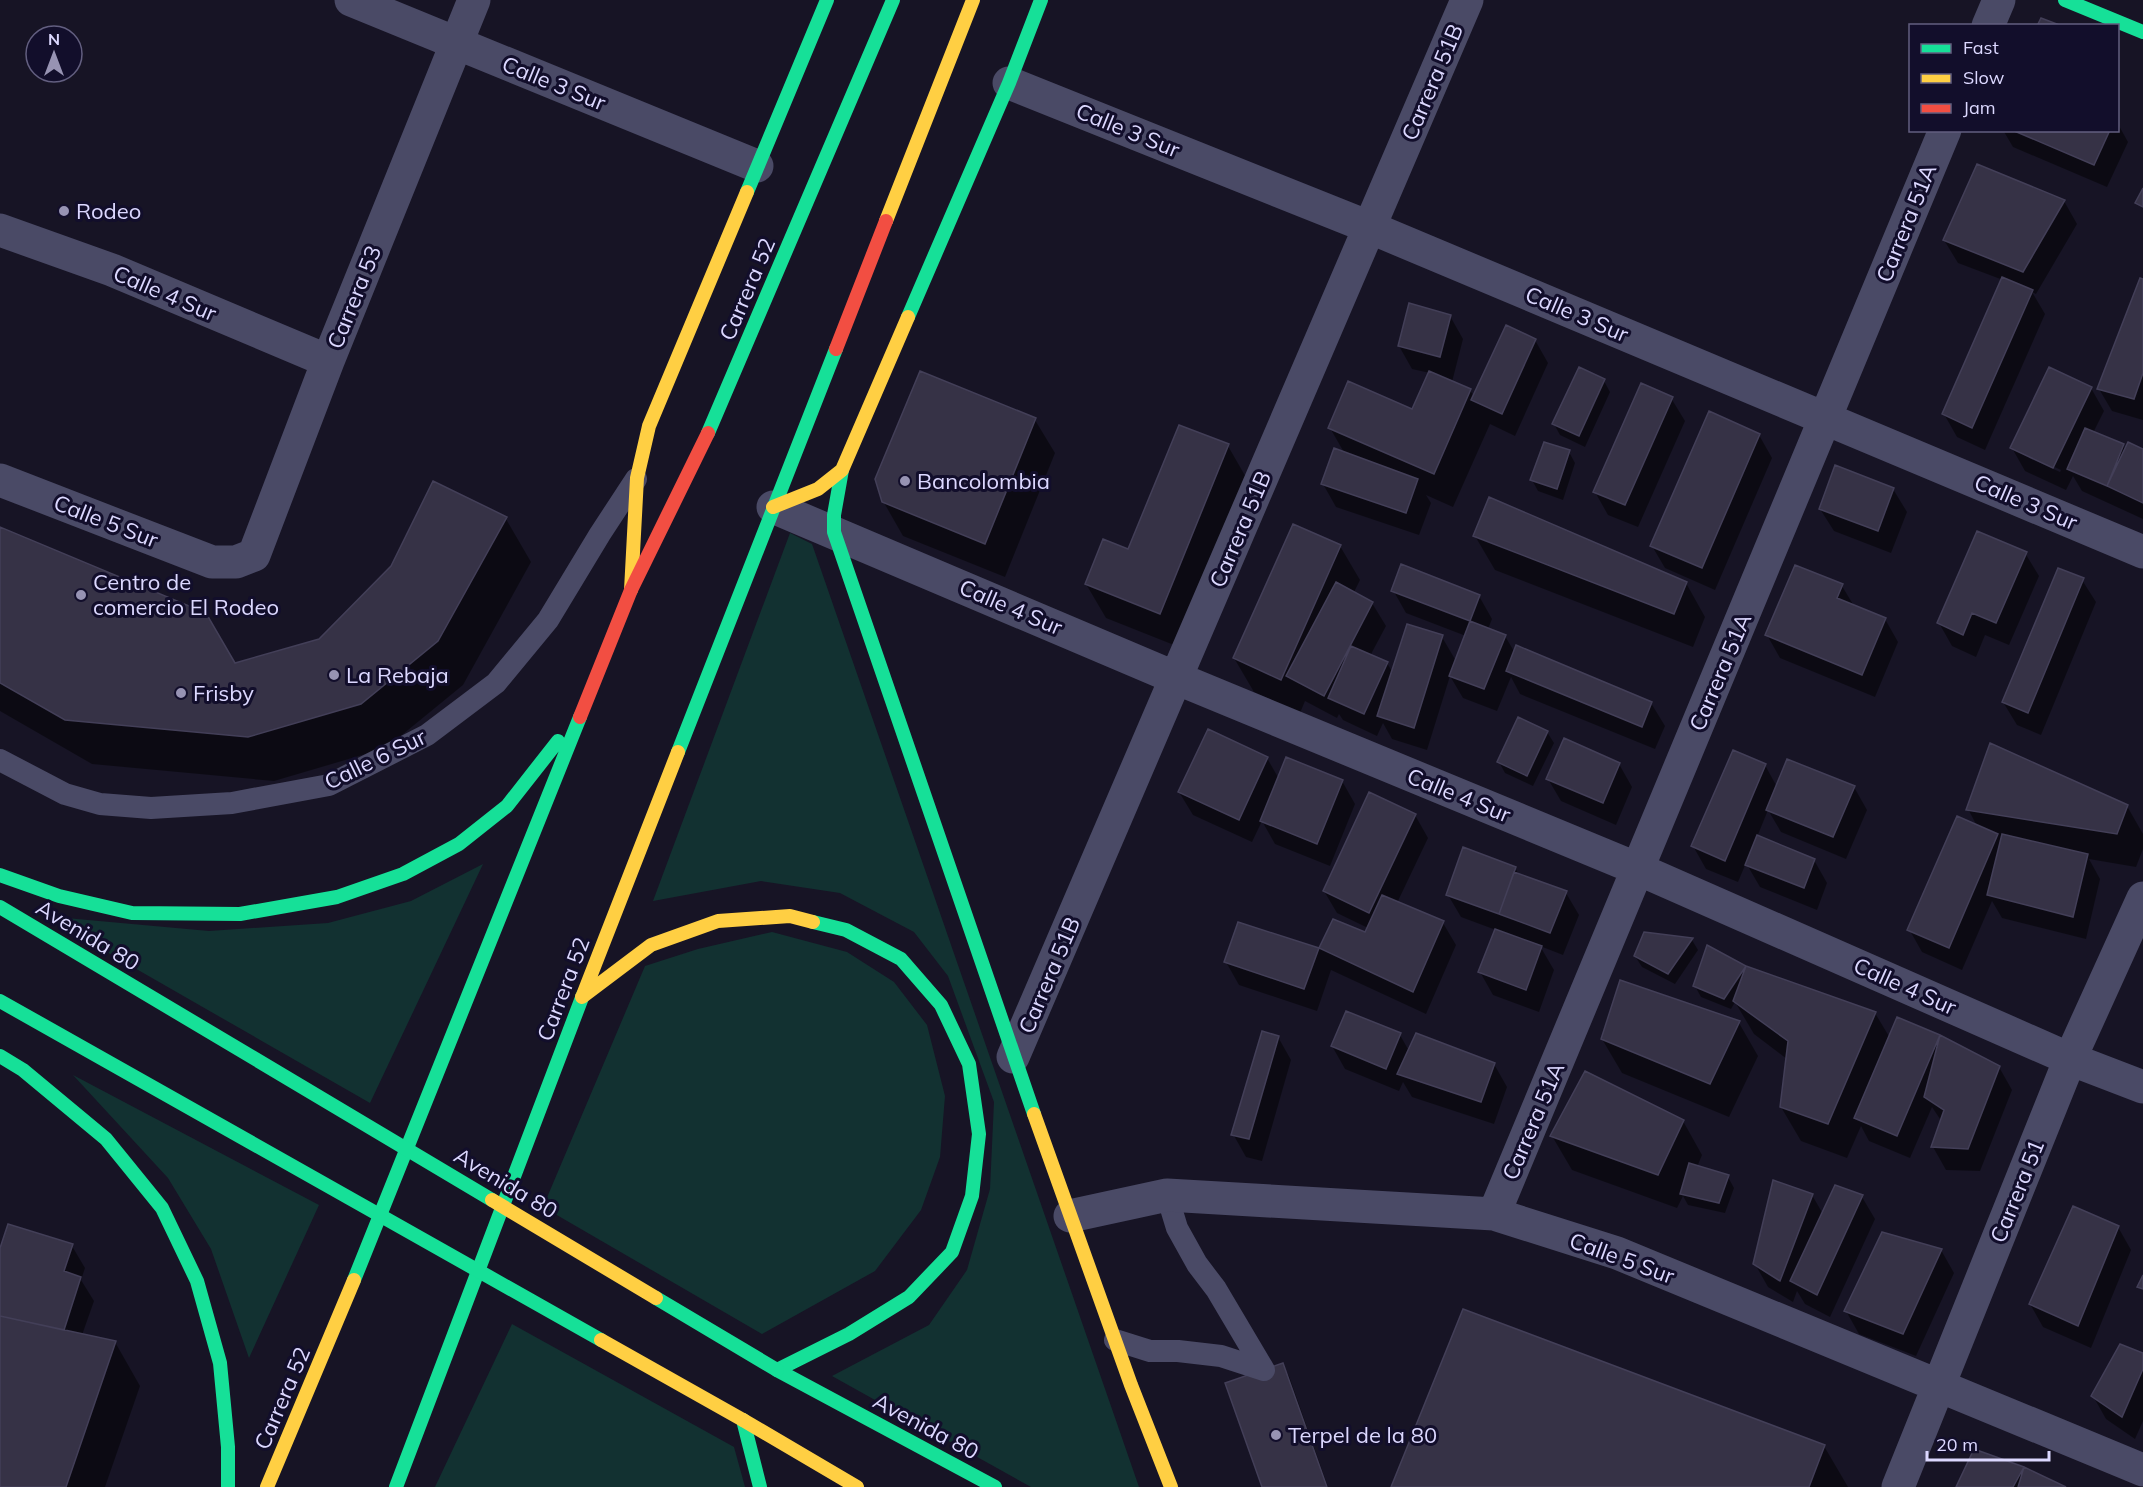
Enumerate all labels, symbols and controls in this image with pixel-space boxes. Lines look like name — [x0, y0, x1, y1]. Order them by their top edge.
street label: Carrera 51B — [1395, 20, 1469, 144]
north arrow — [24, 24, 84, 84]
legend — [1909, 24, 2119, 132]
text: N — [48, 29, 60, 49]
text: Fast — [1963, 36, 1999, 59]
street label: Calle 3 Sur — [498, 50, 610, 116]
text: Slow — [1963, 66, 2005, 89]
text: Jam — [1963, 96, 1996, 119]
street label: Calle 3 Sur — [1072, 97, 1184, 163]
street label: Carrera 51A — [1870, 160, 1942, 286]
place label: Rodeo — [76, 197, 141, 225]
marker: Rodeo — [57, 204, 71, 218]
street label: Carrera 52 — [713, 233, 781, 345]
street label: Carrera 53 — [321, 241, 387, 353]
street label: Calle 4 Sur — [109, 259, 221, 327]
street label: Calle 3 Sur — [1521, 280, 1633, 348]
place label: Bancolombia — [917, 467, 1050, 495]
street label: Carrera 51B — [1203, 467, 1277, 591]
street label: Calle 3 Sur — [1970, 468, 2082, 536]
marker: Bancolombia — [898, 474, 912, 488]
street label: Calle 5 Sur — [50, 488, 162, 554]
place label: Centro de comercio El Rodeo — [93, 568, 279, 621]
street label: Calle 4 Sur — [955, 573, 1067, 641]
marker: Centro de comercio El Rodeo — [74, 588, 88, 602]
street label: Carrera 51A — [1683, 609, 1757, 735]
place label: La Rebaja — [346, 661, 449, 689]
marker: La Rebaja — [327, 668, 341, 682]
place label: Frisby — [193, 679, 254, 707]
marker: Frisby — [174, 686, 188, 700]
street label: Calle 6 Sur — [320, 722, 430, 796]
street label: Calle 4 Sur — [1403, 762, 1515, 828]
street label: Avenida 80 — [31, 893, 145, 977]
street label: Carrera 51B — [1012, 913, 1086, 1037]
street label: Carrera 52 — [530, 933, 596, 1045]
street label: Calle 4 Sur — [1849, 951, 1961, 1021]
street label: Carrera 51A — [1496, 1058, 1570, 1184]
street label: Carrera 51 — [1984, 1135, 2050, 1247]
street label: Avenida 80 — [449, 1141, 563, 1225]
street label: Calle 5 Sur — [1566, 1226, 1678, 1290]
street label: Carrera 52 — [248, 1342, 316, 1454]
street label: Avenida 80 — [868, 1386, 984, 1466]
place label: Terpel de la 80 — [1288, 1421, 1437, 1449]
scale bar — [1927, 1424, 2048, 1462]
marker: Terpel de la 80 — [1269, 1428, 1283, 1442]
text: 20 m — [1936, 1433, 1978, 1456]

